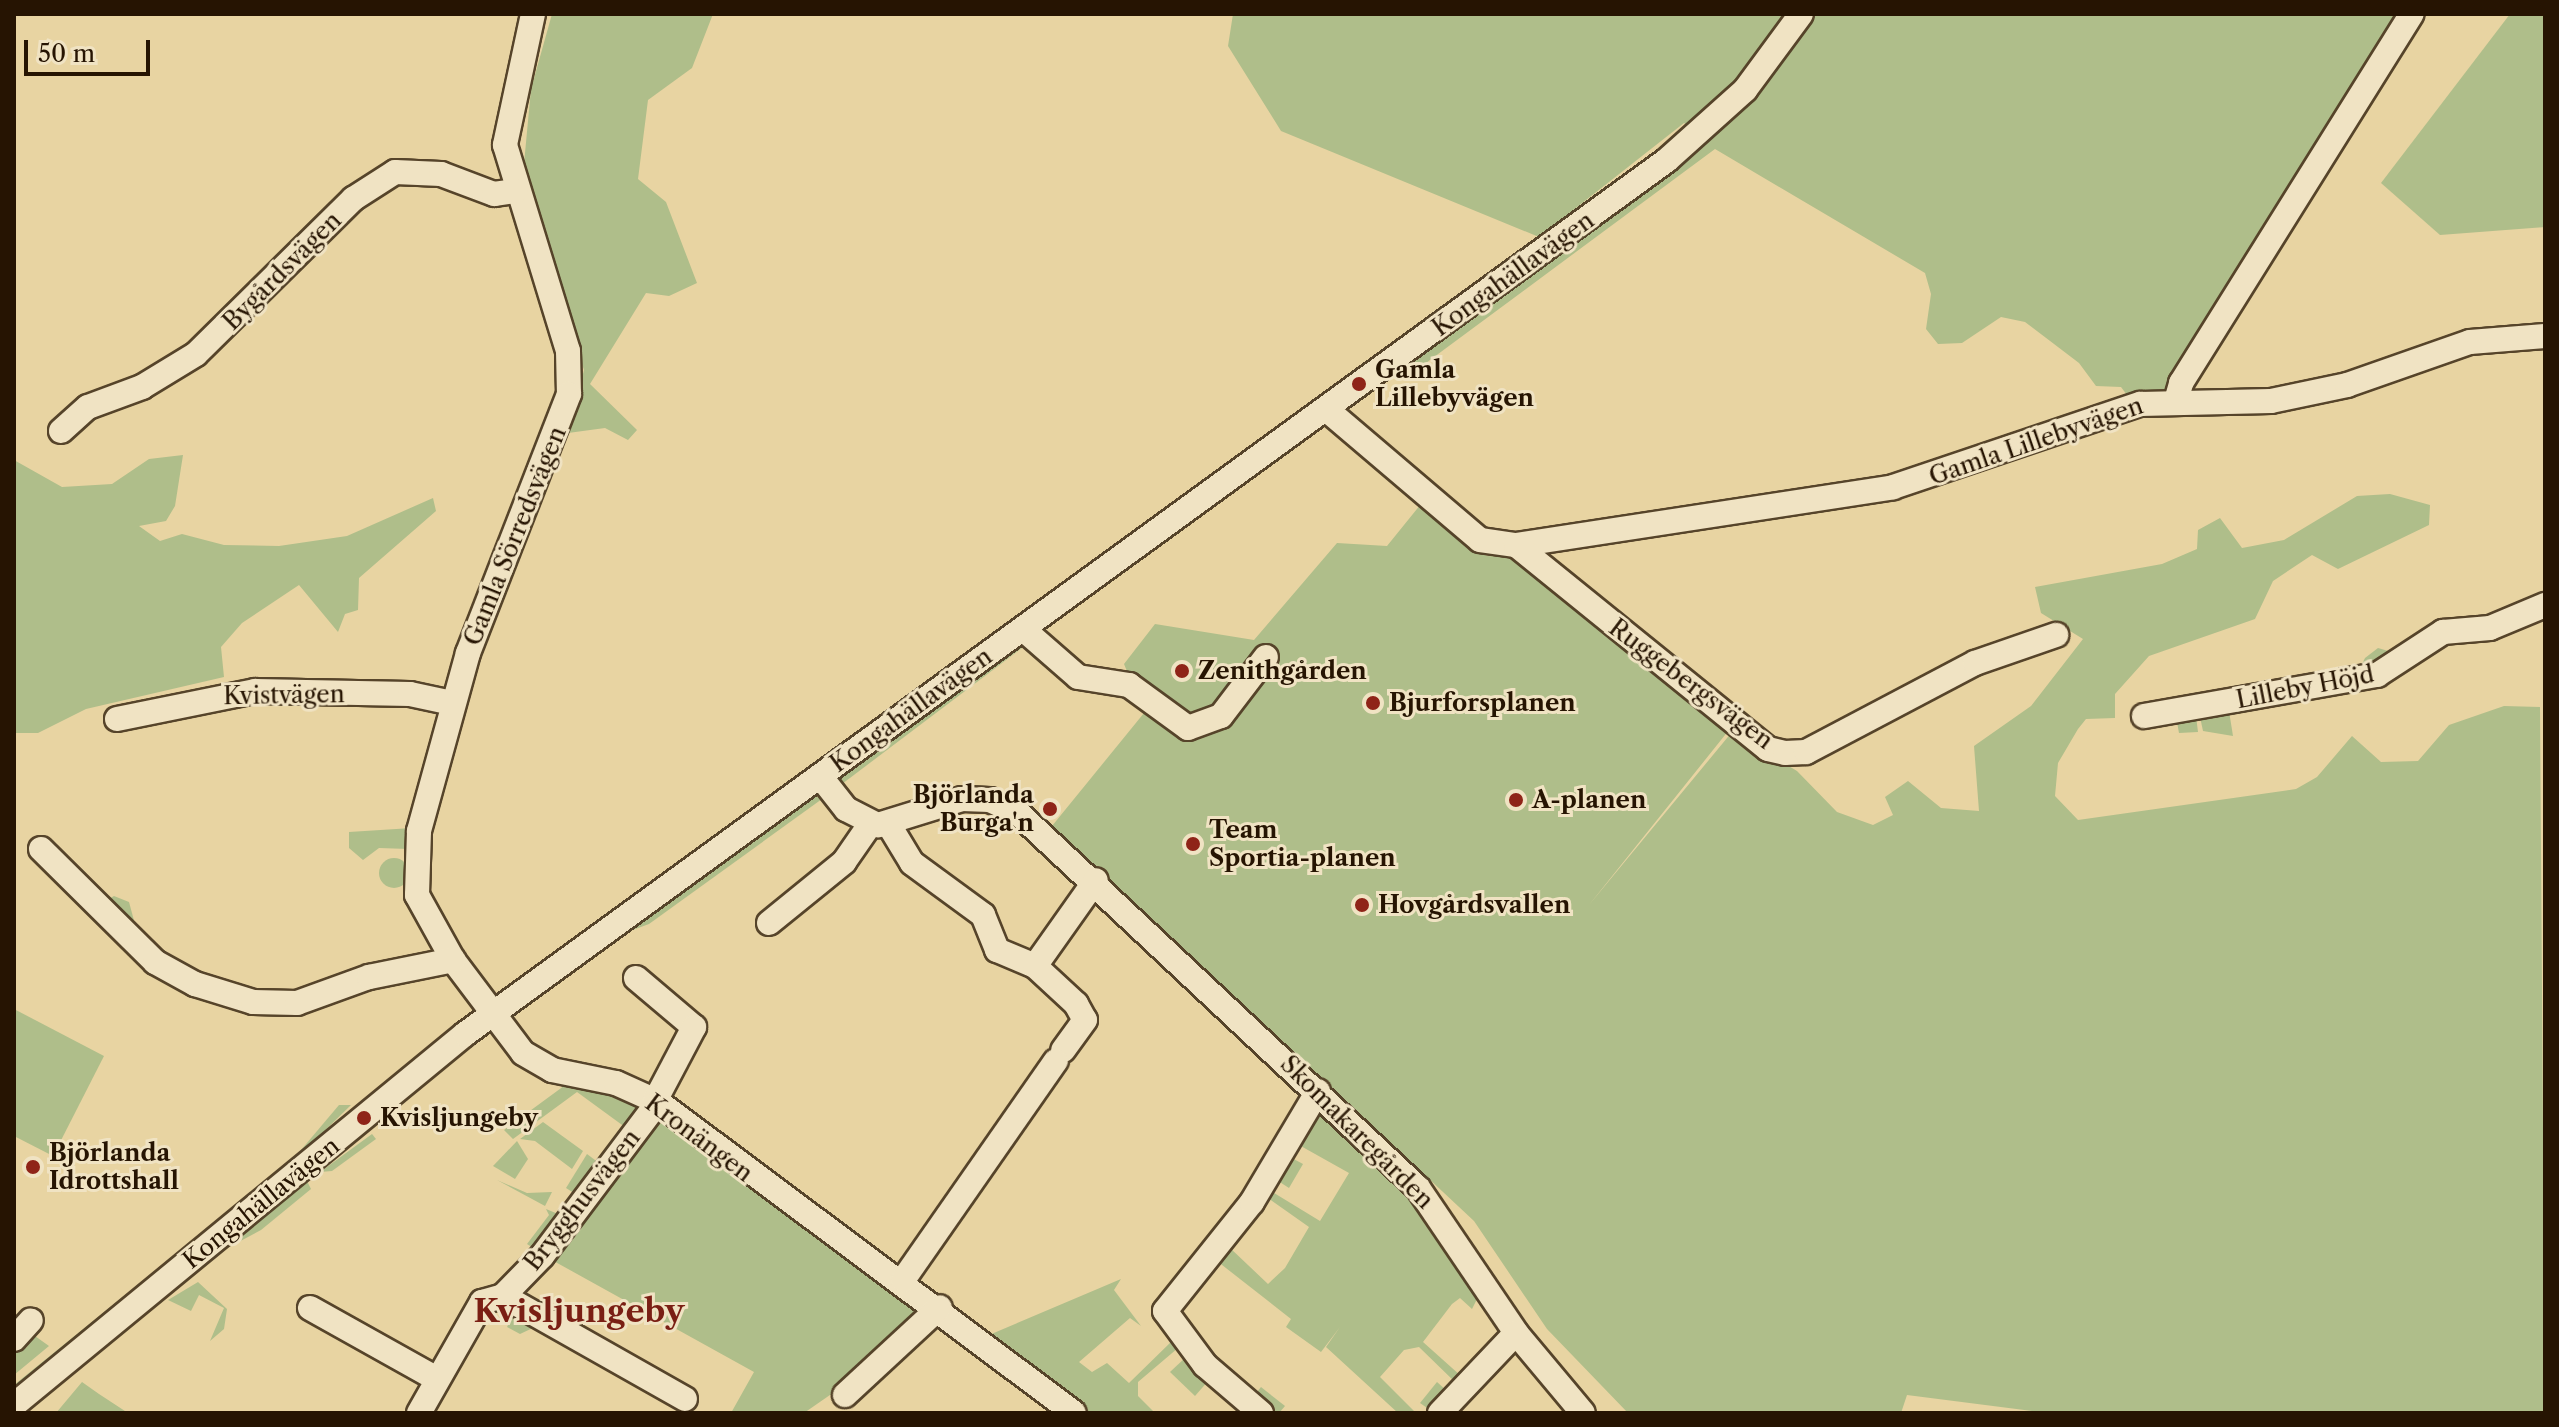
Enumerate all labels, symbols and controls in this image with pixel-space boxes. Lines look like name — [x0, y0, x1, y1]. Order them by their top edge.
scale bar — [28, 24, 154, 74]
text: 50 m — [38, 39, 95, 68]
street label: Bygårdsvägen — [217, 206, 347, 336]
street label: Kongahällavägen — [1427, 206, 1599, 342]
place label: Gamla Lillebyvägen — [1375, 356, 1534, 412]
marker: Gamla Lillebyvägen — [1350, 375, 1368, 393]
street label: Gamla Lillebyvägen — [1925, 391, 2147, 491]
street label: Gamla Sörredsvägen — [458, 422, 572, 650]
street label: Ruggebergsvägen — [1603, 613, 1779, 755]
street label: Kongahällavägen — [825, 642, 997, 778]
place label: Zenithgården — [1198, 657, 1367, 685]
street label: Lilleby Höjd — [2233, 659, 2377, 715]
marker: Zenithgården — [1173, 662, 1191, 680]
street label: Kvistvägen — [223, 680, 345, 710]
place label: Bjurforsplanen — [1389, 689, 1576, 717]
marker: Bjurforsplanen — [1364, 694, 1382, 712]
place label: Björlanda Burga'n — [913, 781, 1034, 837]
place label: A-planen — [1532, 786, 1646, 814]
marker: A-planen — [1507, 791, 1525, 809]
marker: Björlanda Burga'n — [1041, 800, 1059, 818]
place label: Team Sportia-planen — [1209, 816, 1396, 872]
marker: Team Sportia-planen — [1184, 835, 1202, 853]
place label: Hovgårdsvallen — [1378, 891, 1570, 919]
marker: Hovgårdsvallen — [1353, 896, 1371, 914]
street label: Skomakaregården — [1275, 1050, 1439, 1214]
street label: Kronängen — [640, 1088, 758, 1188]
place label: Kvisljungeby — [380, 1104, 538, 1132]
marker: Kvisljungeby — [355, 1109, 373, 1127]
street label: Brygghusvägen — [518, 1124, 646, 1276]
street label: Kongahällavägen — [177, 1131, 345, 1275]
place label: Björlanda Idrottshall — [49, 1139, 179, 1195]
marker: Björlanda Idrottshall — [24, 1158, 42, 1176]
district label: Kvisljungeby — [474, 1292, 684, 1330]

